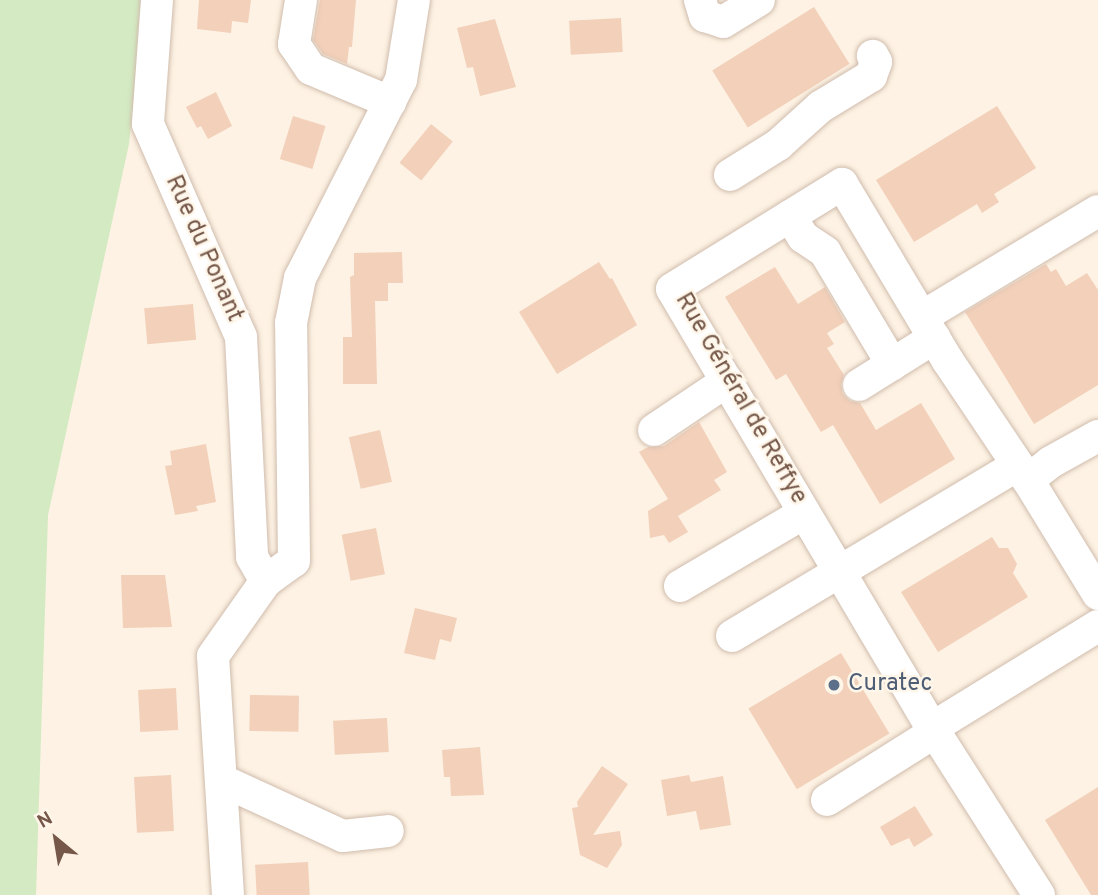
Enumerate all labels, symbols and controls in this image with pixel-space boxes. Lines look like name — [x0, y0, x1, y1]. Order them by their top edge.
street label: Rue du Ponant — [158, 171, 248, 327]
street label: Rue Général de Reffye — [668, 288, 812, 510]
place label: Curatec — [848, 671, 933, 699]
marker: Curatec — [826, 677, 842, 693]
north arrow — [21, 804, 91, 874]
text: N — [34, 807, 57, 835]

